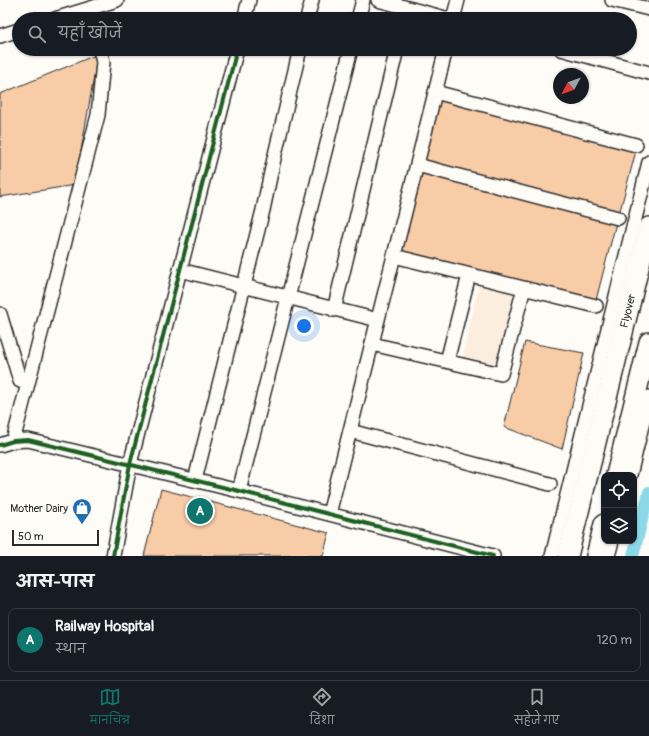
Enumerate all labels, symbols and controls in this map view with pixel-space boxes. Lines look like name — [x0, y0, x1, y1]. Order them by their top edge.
search box — [12, 12, 637, 56]
icon: search — [26, 23, 48, 45]
text: यहाँ खोजें — [58, 24, 122, 43]
north arrow — [553, 68, 589, 104]
street label: Flyover — [618, 293, 638, 329]
your location — [294, 316, 314, 336]
map controls — [601, 472, 637, 544]
button: locate — [601, 472, 637, 508]
pin: A — [187, 496, 213, 526]
shop icon: Mother Dairy — [71, 497, 93, 525]
place label: Mother Dairy — [10, 502, 68, 515]
button: layers — [601, 508, 637, 544]
scale bar — [12, 528, 99, 547]
text: 50 m — [18, 530, 44, 543]
text: आस-पास — [16, 571, 94, 592]
text: Railway Hospital — [55, 617, 154, 636]
text: A — [26, 632, 34, 648]
text: 120 m — [596, 632, 632, 648]
text: स्थान — [55, 641, 86, 657]
tab: मानचित्र — [90, 686, 130, 732]
tab: दिशा — [310, 686, 335, 732]
tab: सहेजे गए — [514, 686, 559, 732]

